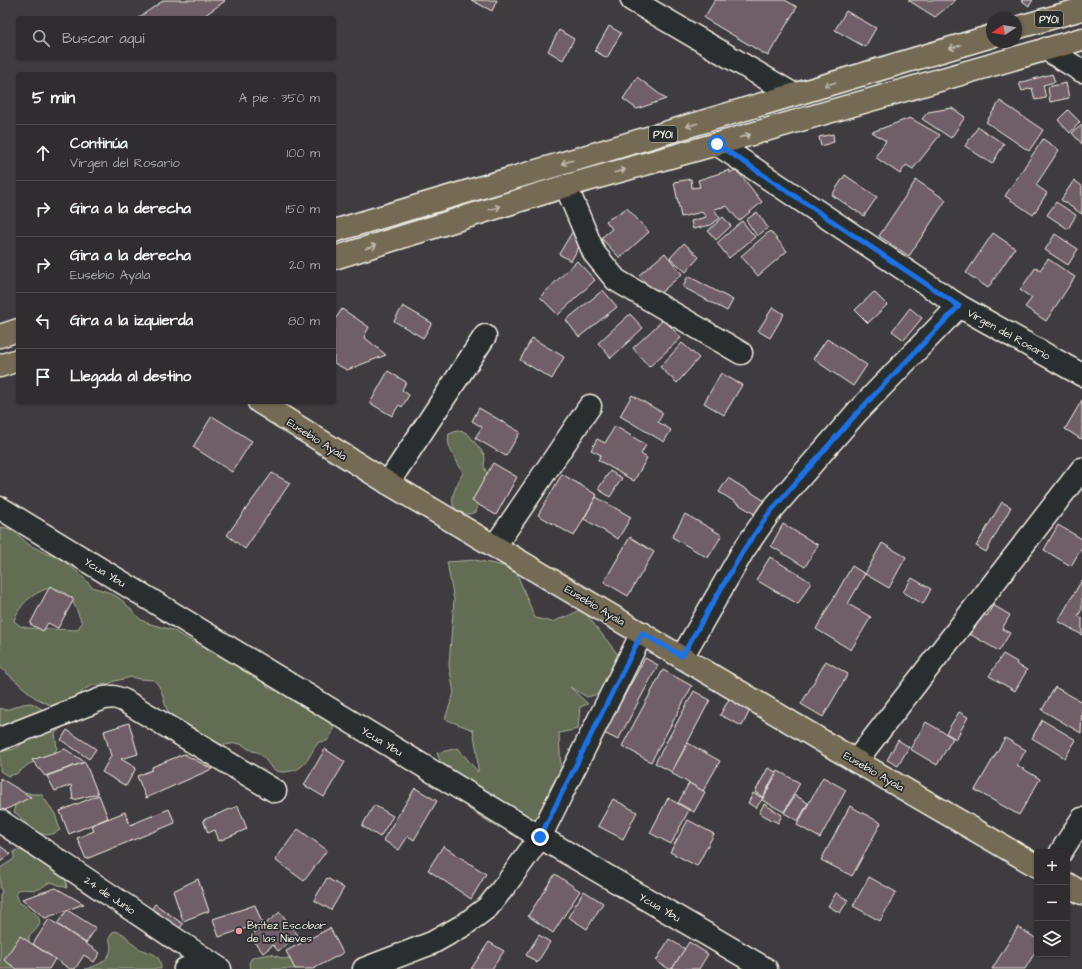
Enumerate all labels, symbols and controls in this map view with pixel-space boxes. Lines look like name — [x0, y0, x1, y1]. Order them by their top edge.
road number: PY01 — [1035, 11, 1063, 27]
north arrow — [986, 12, 1022, 48]
search box — [16, 16, 336, 60]
icon: search — [30, 27, 52, 49]
text: Buscar aquí — [62, 28, 144, 49]
one-way arrow — [948, 44, 961, 51]
one-way arrow — [824, 81, 837, 88]
text: 5 min — [32, 86, 75, 110]
text: A pie · 350 m — [239, 89, 320, 107]
one-way arrow — [686, 122, 699, 129]
road number: PY01 — [649, 126, 677, 142]
one-way arrow — [738, 132, 751, 139]
text: Continúa — [70, 133, 128, 154]
route start — [708, 135, 726, 153]
icon: ahead — [32, 142, 54, 164]
text: 100 m — [287, 144, 320, 162]
text: Virgen del Rosario — [70, 154, 180, 172]
one-way arrow — [561, 159, 574, 166]
one-way arrow — [613, 167, 626, 174]
icon: right — [32, 198, 54, 220]
text: Gira a la derecha — [70, 198, 191, 219]
text: 150 m — [286, 200, 320, 218]
one-way arrow — [489, 204, 502, 211]
one-way arrow — [365, 243, 378, 250]
text: Gira a la derecha — [70, 245, 191, 266]
icon: right — [32, 254, 54, 276]
text: 20 m — [289, 256, 320, 274]
text: Eusebio Ayala — [70, 266, 150, 284]
street label: Virgen del Rosario — [964, 305, 1054, 365]
icon: left — [32, 310, 54, 332]
text: Gira a la izquierda — [70, 310, 193, 331]
text: 80 m — [288, 312, 320, 330]
icon: arrive — [32, 366, 54, 388]
text: Llegada al destino — [70, 366, 191, 387]
street label: Eusebio Ayala — [283, 415, 350, 465]
street label: Ycua Ybu — [81, 554, 129, 591]
street label: Eusebio Ayala — [561, 581, 628, 630]
street label: Ycua Ybu — [358, 723, 406, 760]
street label: Eusebio Ayala — [840, 748, 907, 796]
route end — [531, 828, 549, 846]
map controls — [1034, 849, 1070, 957]
button: + — [1034, 849, 1070, 885]
street label: 24 de Junio — [81, 873, 139, 919]
button: − — [1034, 885, 1070, 921]
street label: Ycua Ybu — [636, 889, 684, 926]
place label: Britez Escobar de las Nieves — [247, 918, 326, 946]
button: layers — [1034, 921, 1070, 957]
marker: Britez Escobar de las Nieves — [234, 926, 244, 936]

